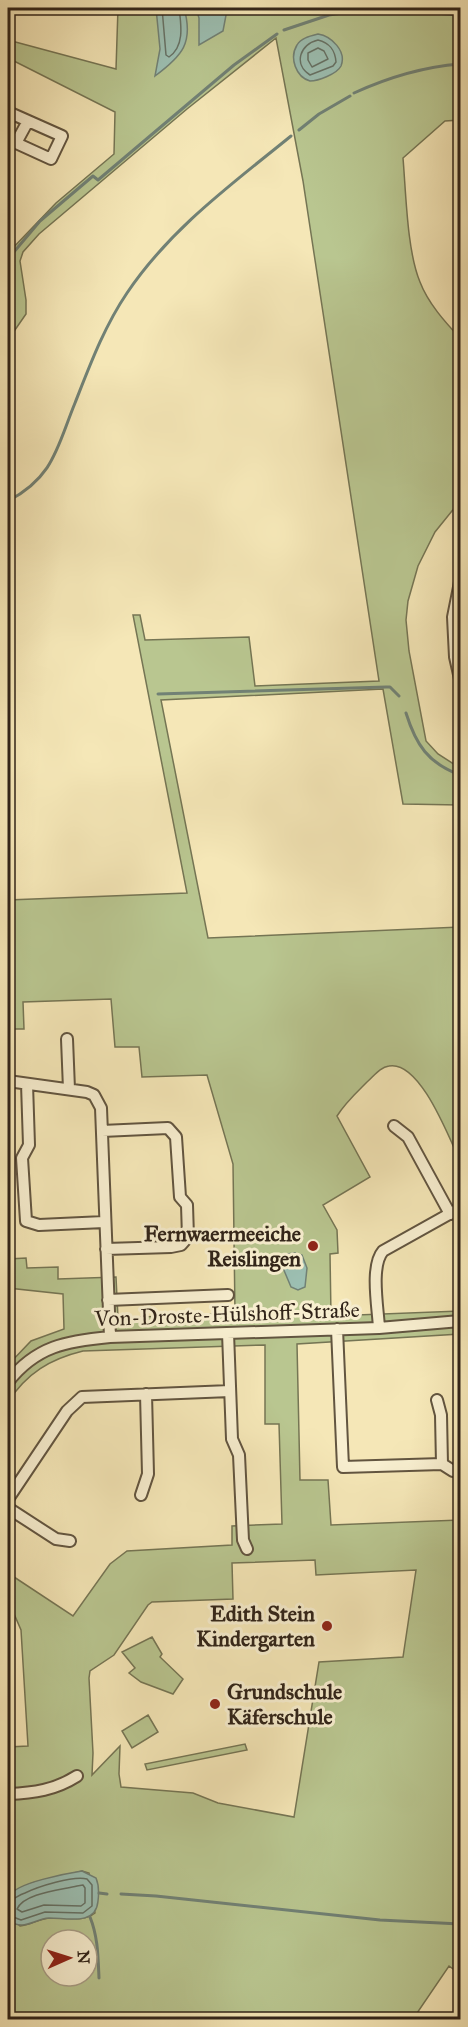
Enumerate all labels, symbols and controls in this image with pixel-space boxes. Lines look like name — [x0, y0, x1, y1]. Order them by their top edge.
place label: Fernwaermeeiche Reislingen — [144, 1220, 301, 1272]
marker: Fernwaermeeiche Reislingen — [306, 1239, 320, 1253]
street label: Von-Droste-Hülshoff-Straße — [93, 1296, 360, 1332]
place label: Edith Stein Kindergarten — [196, 1600, 315, 1652]
marker: Edith Stein Kindergarten — [320, 1619, 334, 1633]
place label: Grundschule Käferschule — [227, 1678, 342, 1730]
marker: Grundschule Käferschule — [208, 1697, 222, 1711]
north arrow — [39, 1928, 99, 1988]
text: N — [74, 1950, 93, 1965]

